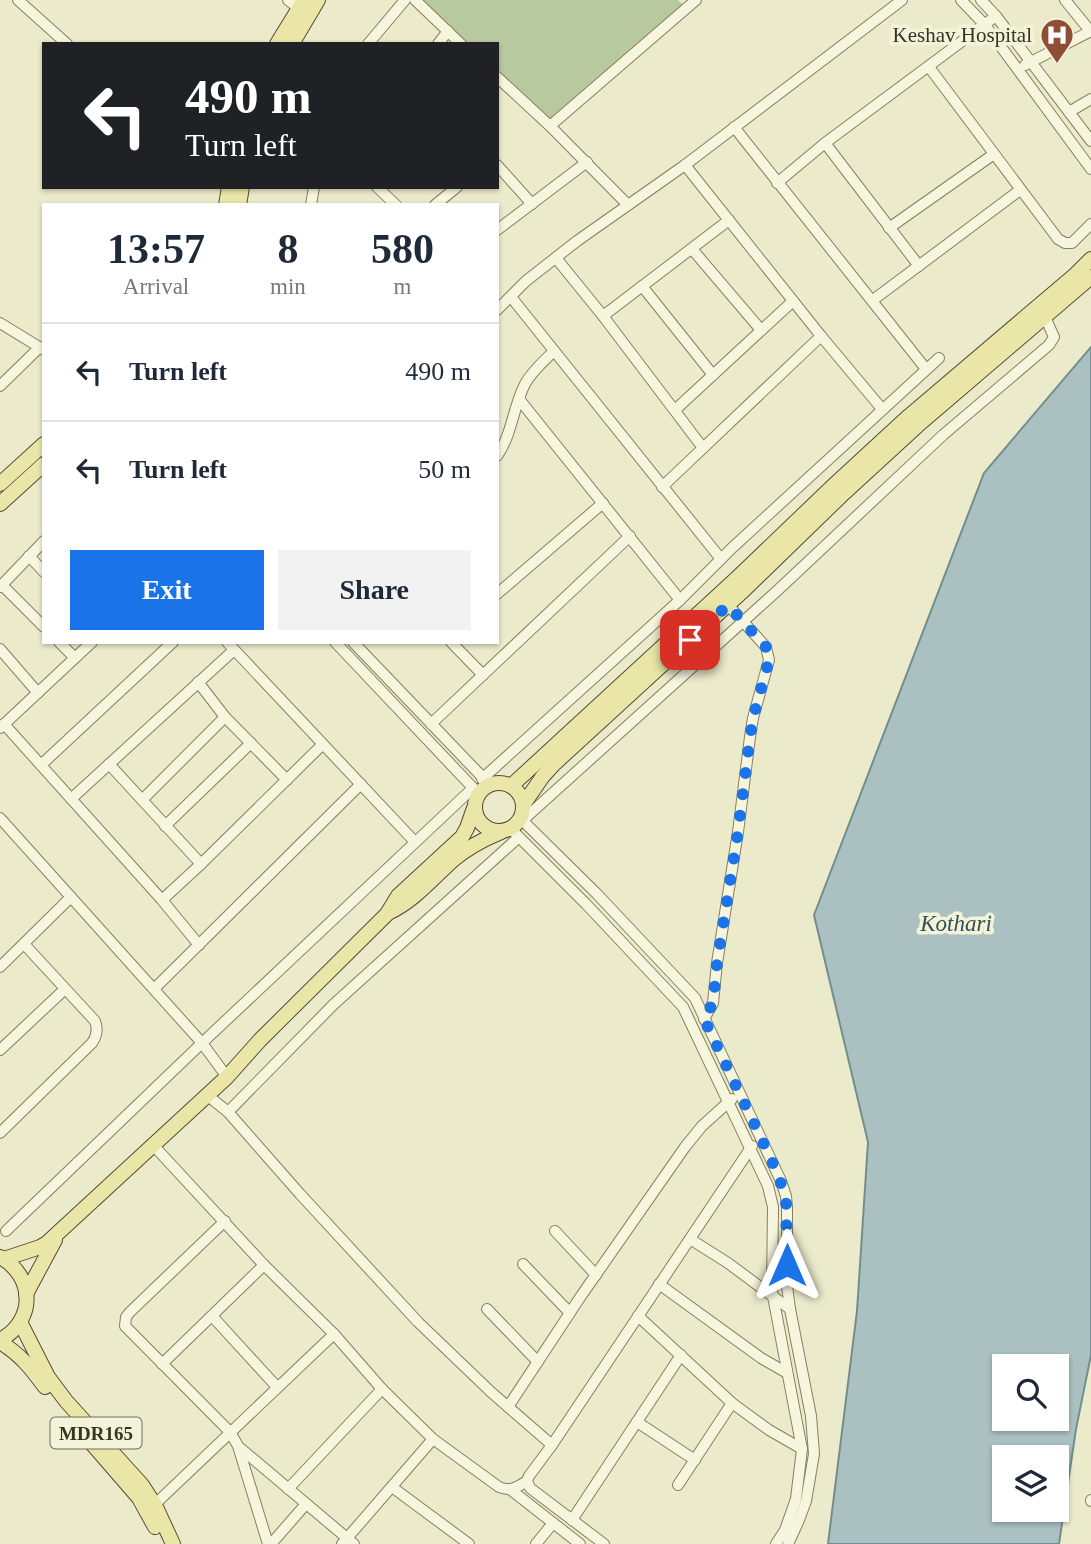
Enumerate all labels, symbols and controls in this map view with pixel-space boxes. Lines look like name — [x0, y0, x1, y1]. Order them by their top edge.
hospital icon: Keshav Hospital — [1038, 16, 1076, 65]
place label: Keshav Hospital — [893, 23, 1032, 47]
text: 490 m — [185, 69, 312, 124]
icon: left — [70, 70, 161, 161]
text: Turn left — [185, 127, 297, 163]
text: 13:57 — [107, 226, 205, 272]
text: 8 — [277, 226, 298, 272]
text: 580 — [371, 226, 434, 272]
text: Arrival — [123, 274, 189, 299]
text: min — [270, 274, 306, 299]
text: m — [393, 274, 411, 299]
icon: left — [70, 353, 108, 391]
text: Turn left — [129, 357, 227, 386]
text: 490 m — [405, 357, 471, 386]
icon: left — [70, 451, 108, 489]
text: Turn left — [129, 455, 227, 484]
text: 50 m — [418, 455, 471, 484]
button: Exit — [70, 550, 264, 630]
button: Share — [278, 550, 471, 630]
pin — [660, 610, 720, 670]
icon: arrive — [671, 621, 709, 659]
water label: Kothari — [919, 911, 992, 936]
position arrow — [750, 1228, 824, 1302]
map controls — [992, 1354, 1069, 1522]
button: search — [992, 1354, 1069, 1431]
road number: MDR165 — [50, 1418, 142, 1448]
button: layers — [992, 1445, 1069, 1522]

